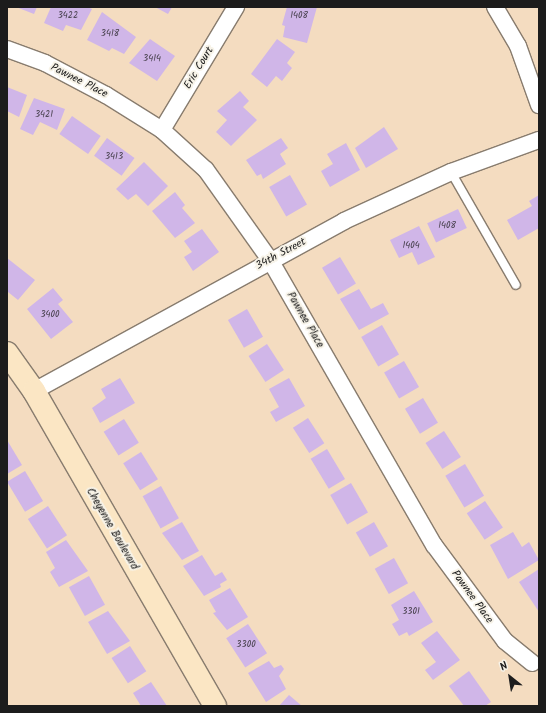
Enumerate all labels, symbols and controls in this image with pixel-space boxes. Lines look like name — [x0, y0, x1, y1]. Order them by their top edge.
house number: 3422 — [58, 11, 78, 21]
house number: 1408 — [290, 11, 308, 21]
house number: 3418 — [101, 29, 119, 39]
street label: Eric Court — [181, 45, 217, 91]
house number: 3414 — [143, 54, 161, 64]
street label: Pawnee Place — [48, 61, 110, 101]
house number: 3421 — [35, 110, 53, 120]
house number: 3413 — [105, 152, 123, 162]
house number: 1408 — [438, 221, 456, 231]
street label: 34th Street — [254, 235, 308, 273]
house number: 1404 — [402, 241, 420, 251]
street label: Pawnee Place — [284, 290, 326, 350]
house number: 3400 — [40, 310, 60, 320]
street label: Cheyenne Boulevard — [83, 486, 141, 572]
street label: Pawnee Place — [448, 568, 496, 626]
house number: 3301 — [402, 607, 420, 617]
house number: 3300 — [236, 640, 256, 650]
north arrow — [490, 657, 530, 697]
text: N — [496, 657, 512, 676]

